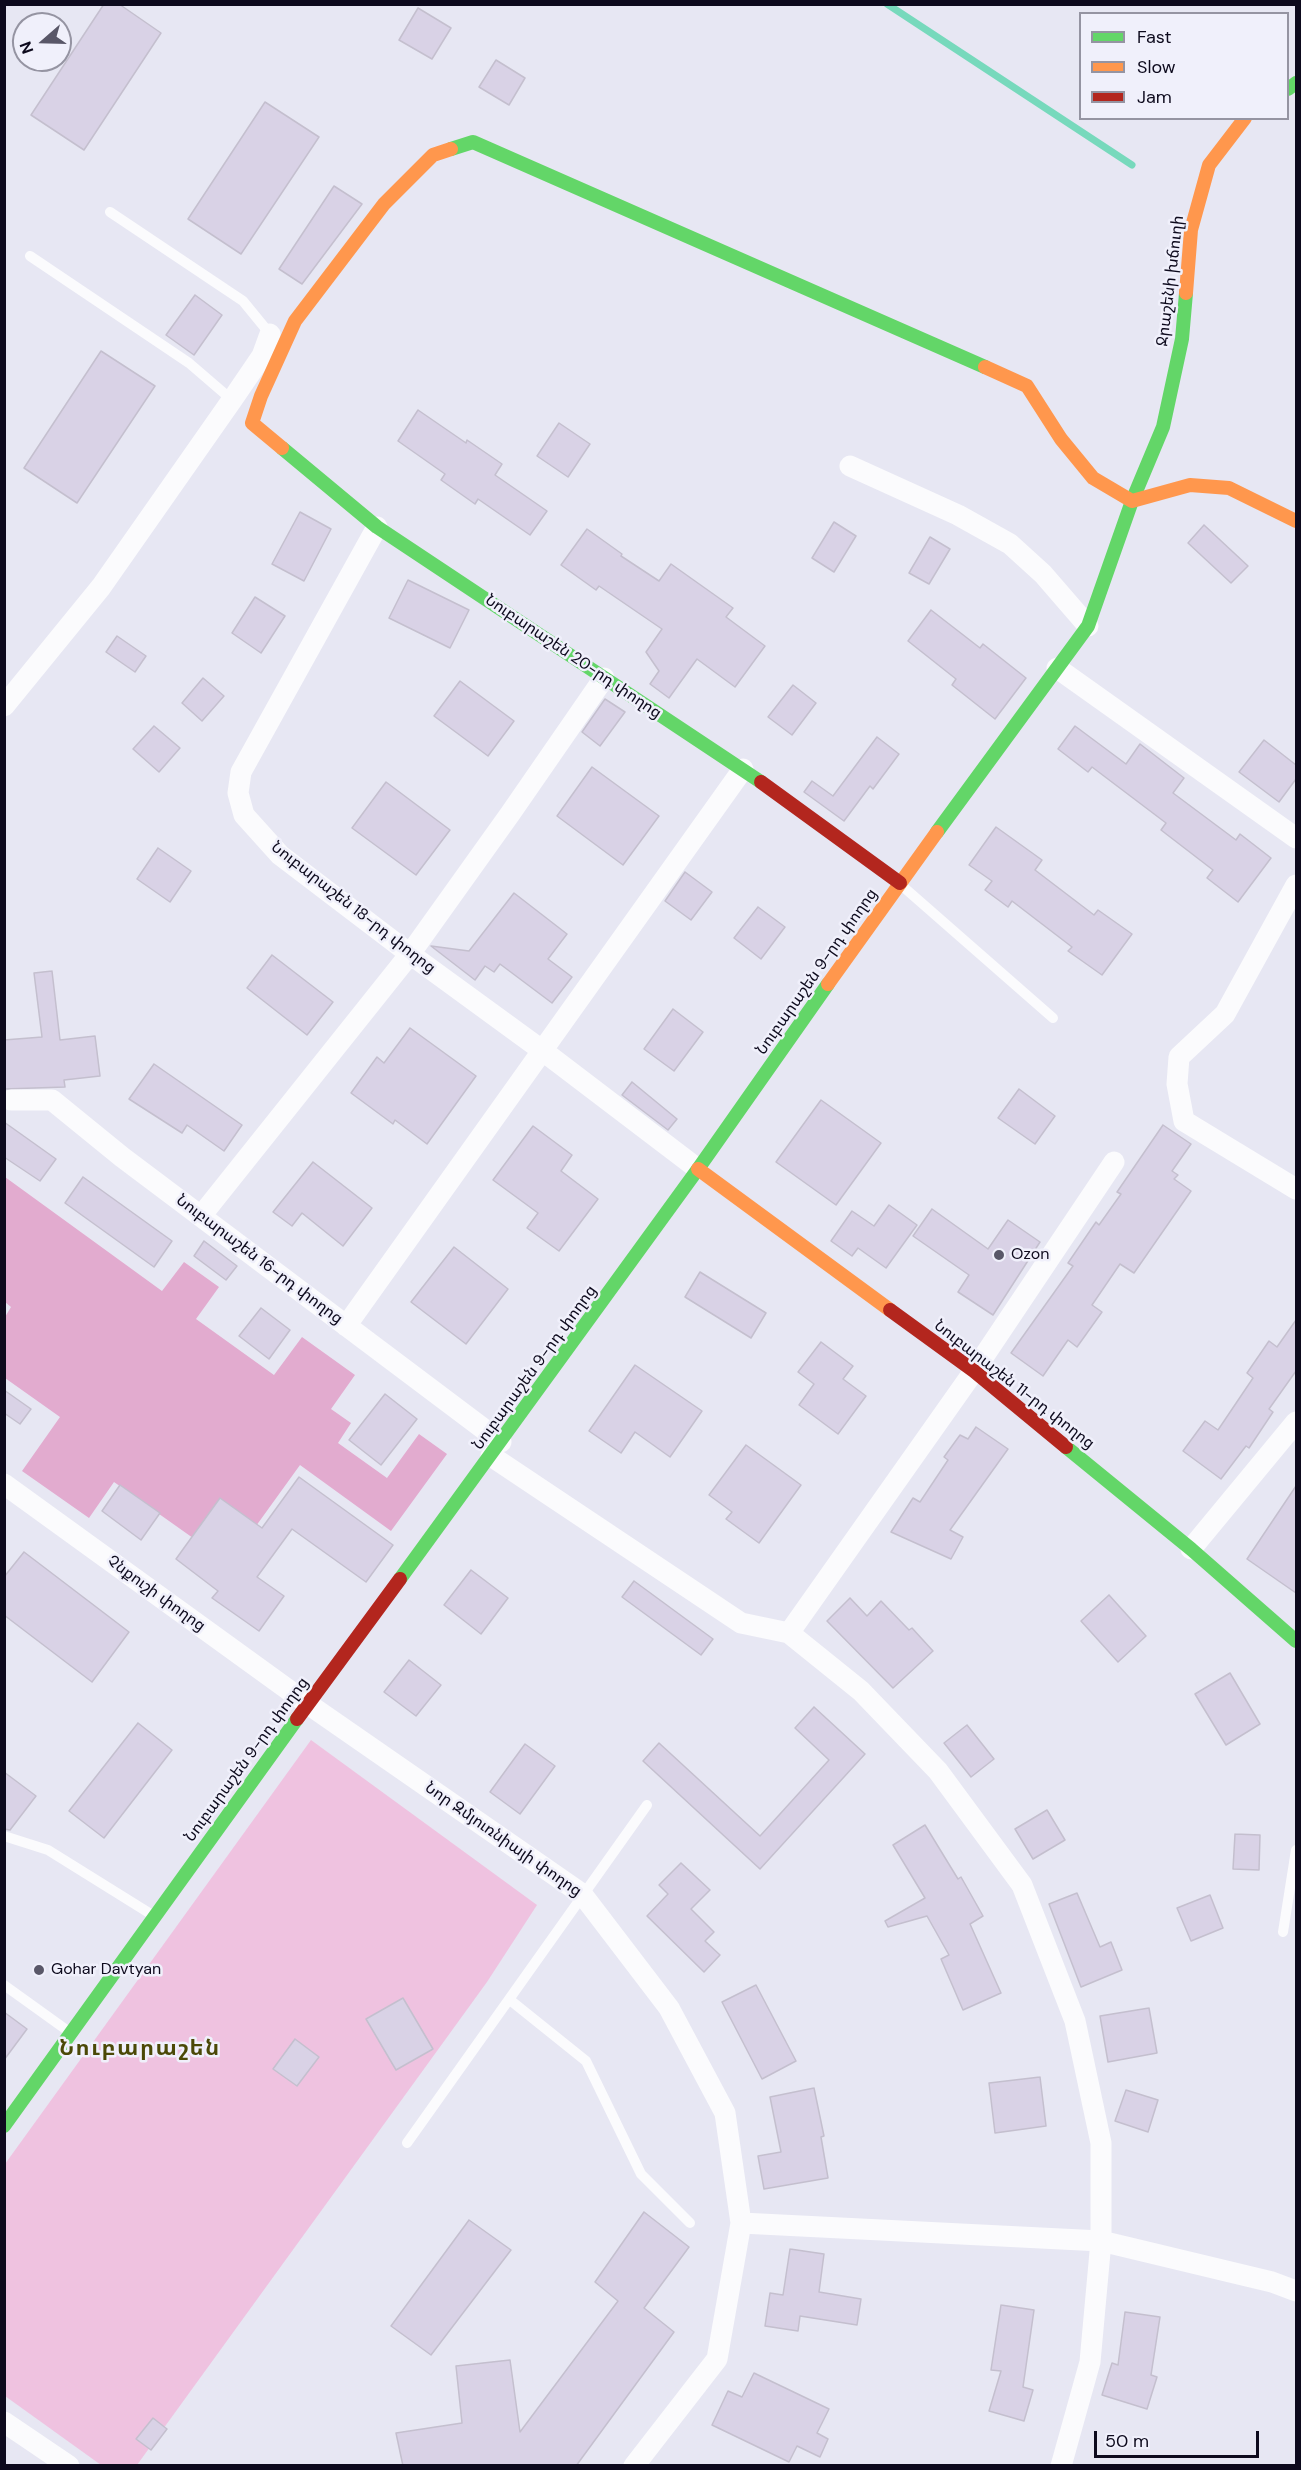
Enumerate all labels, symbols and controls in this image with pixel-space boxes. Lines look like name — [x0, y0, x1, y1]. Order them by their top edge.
north arrow — [12, 12, 72, 72]
legend — [1079, 12, 1289, 120]
text: Fast — [1137, 25, 1172, 49]
text: N — [15, 39, 38, 57]
text: Slow — [1137, 55, 1176, 79]
text: Jam — [1137, 85, 1172, 109]
street label: Ջրաշենի խճուղի — [1153, 214, 1189, 348]
street label: Նուբարաշեն 20-րդ փողոց — [481, 591, 665, 723]
street label: Նուբարաշեն 18-րդ փողոց — [267, 838, 439, 978]
street label: Նուբարաշեն 9-րդ փողոց — [752, 885, 882, 1059]
street label: Նուբարաշեն 16-րդ փողոց — [172, 1191, 346, 1329]
place label: Ozon — [1011, 1245, 1049, 1265]
marker: Ozon — [992, 1248, 1006, 1262]
street label: Նուբարաշեն 9-րդ փողոց — [469, 1282, 601, 1454]
street label: Նուբարաշեն 11-րդ փողոց — [930, 1316, 1098, 1454]
street label: Չնքուշի փողոց — [103, 1552, 209, 1636]
street label: Նուբարաշեն 9-րդ փողոց — [181, 1674, 313, 1846]
street label: Նոր Զմյուռնիայի փողոց — [421, 1778, 585, 1902]
place label: Gohar Davtyan — [51, 1960, 161, 1980]
marker: Gohar Davtyan — [32, 1963, 46, 1977]
district label: Նուբարաշեն — [60, 2036, 220, 2062]
scale bar — [1097, 2419, 1262, 2457]
text: 50 m — [1105, 2429, 1149, 2453]

